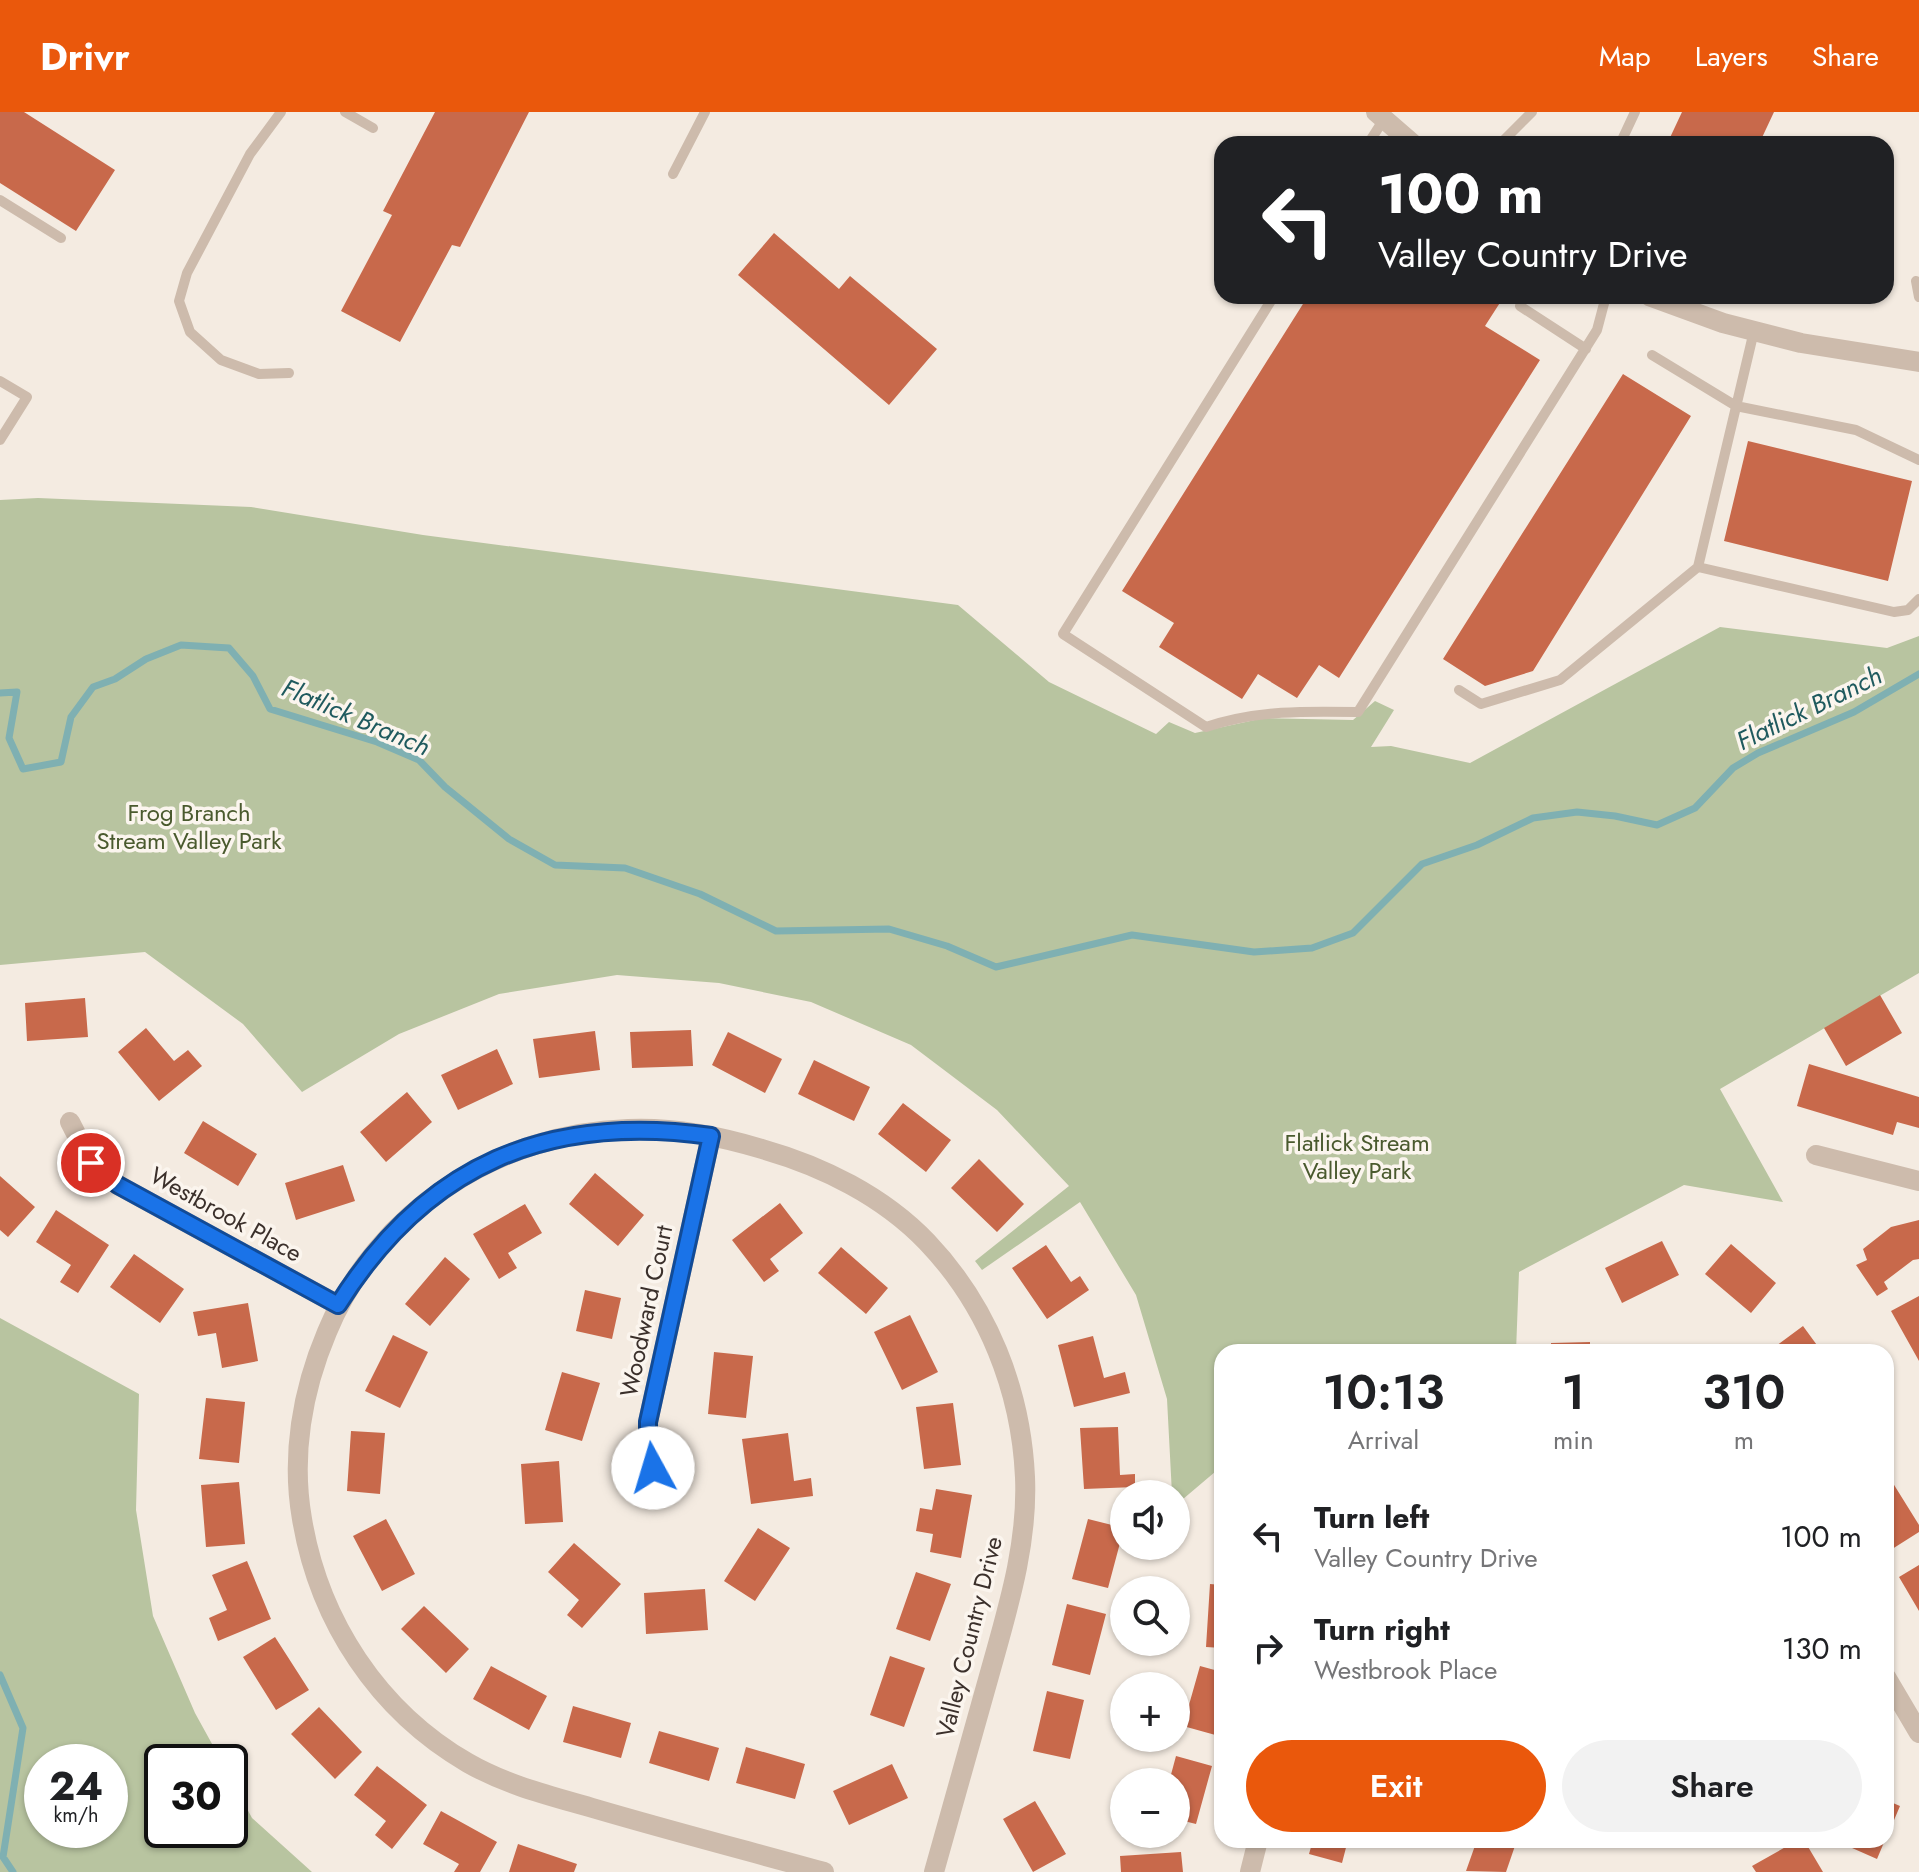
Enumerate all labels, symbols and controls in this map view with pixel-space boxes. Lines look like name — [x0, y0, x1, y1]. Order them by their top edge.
text: Drivr — [40, 29, 130, 84]
text: Map — [1599, 36, 1651, 77]
text: Layers — [1695, 36, 1768, 77]
text: Share — [1812, 36, 1879, 77]
text: 100 m — [1378, 153, 1543, 234]
icon: left — [1246, 168, 1350, 272]
text: Valley Country Drive — [1378, 228, 1688, 280]
water label: Flatlick Branch — [1730, 656, 1888, 760]
water label: Flatlick Branch — [276, 669, 436, 765]
park label: Frog Branch Stream Valley Park — [96, 795, 282, 858]
park label: Flatlick Stream Valley Park — [1284, 1125, 1430, 1188]
pin — [57, 1129, 125, 1197]
icon: arrive — [69, 1141, 113, 1185]
street label: Westbrook Place — [144, 1158, 308, 1270]
street label: Woodward Court — [611, 1222, 681, 1400]
text: 10:13 — [1323, 1358, 1444, 1427]
text: 1 — [1562, 1358, 1585, 1427]
text: 310 — [1702, 1358, 1785, 1427]
text: Arrival — [1348, 1421, 1419, 1459]
text: min — [1553, 1421, 1594, 1459]
text: m — [1734, 1421, 1754, 1459]
position arrow — [611, 1426, 695, 1510]
map controls — [1110, 1480, 1190, 1848]
button: sound — [1110, 1480, 1190, 1560]
text: Turn left — [1314, 1496, 1429, 1539]
icon: left — [1246, 1514, 1290, 1558]
text: 100 m — [1780, 1515, 1862, 1558]
street label: Valley Country Drive — [927, 1533, 1011, 1741]
text: Valley Country Drive — [1314, 1539, 1538, 1577]
button: search — [1110, 1576, 1190, 1656]
text: Turn right — [1314, 1608, 1450, 1651]
icon: right — [1246, 1626, 1290, 1670]
text: 130 m — [1782, 1627, 1862, 1670]
text: Westbrook Place — [1314, 1651, 1497, 1689]
button: + — [1110, 1672, 1190, 1752]
button: Exit — [1246, 1740, 1546, 1832]
button: Share — [1562, 1740, 1862, 1832]
speed limit sign: 30 — [144, 1744, 248, 1848]
text: 24 — [49, 1757, 103, 1815]
button: − — [1110, 1768, 1190, 1848]
text: km/h — [53, 1801, 99, 1830]

